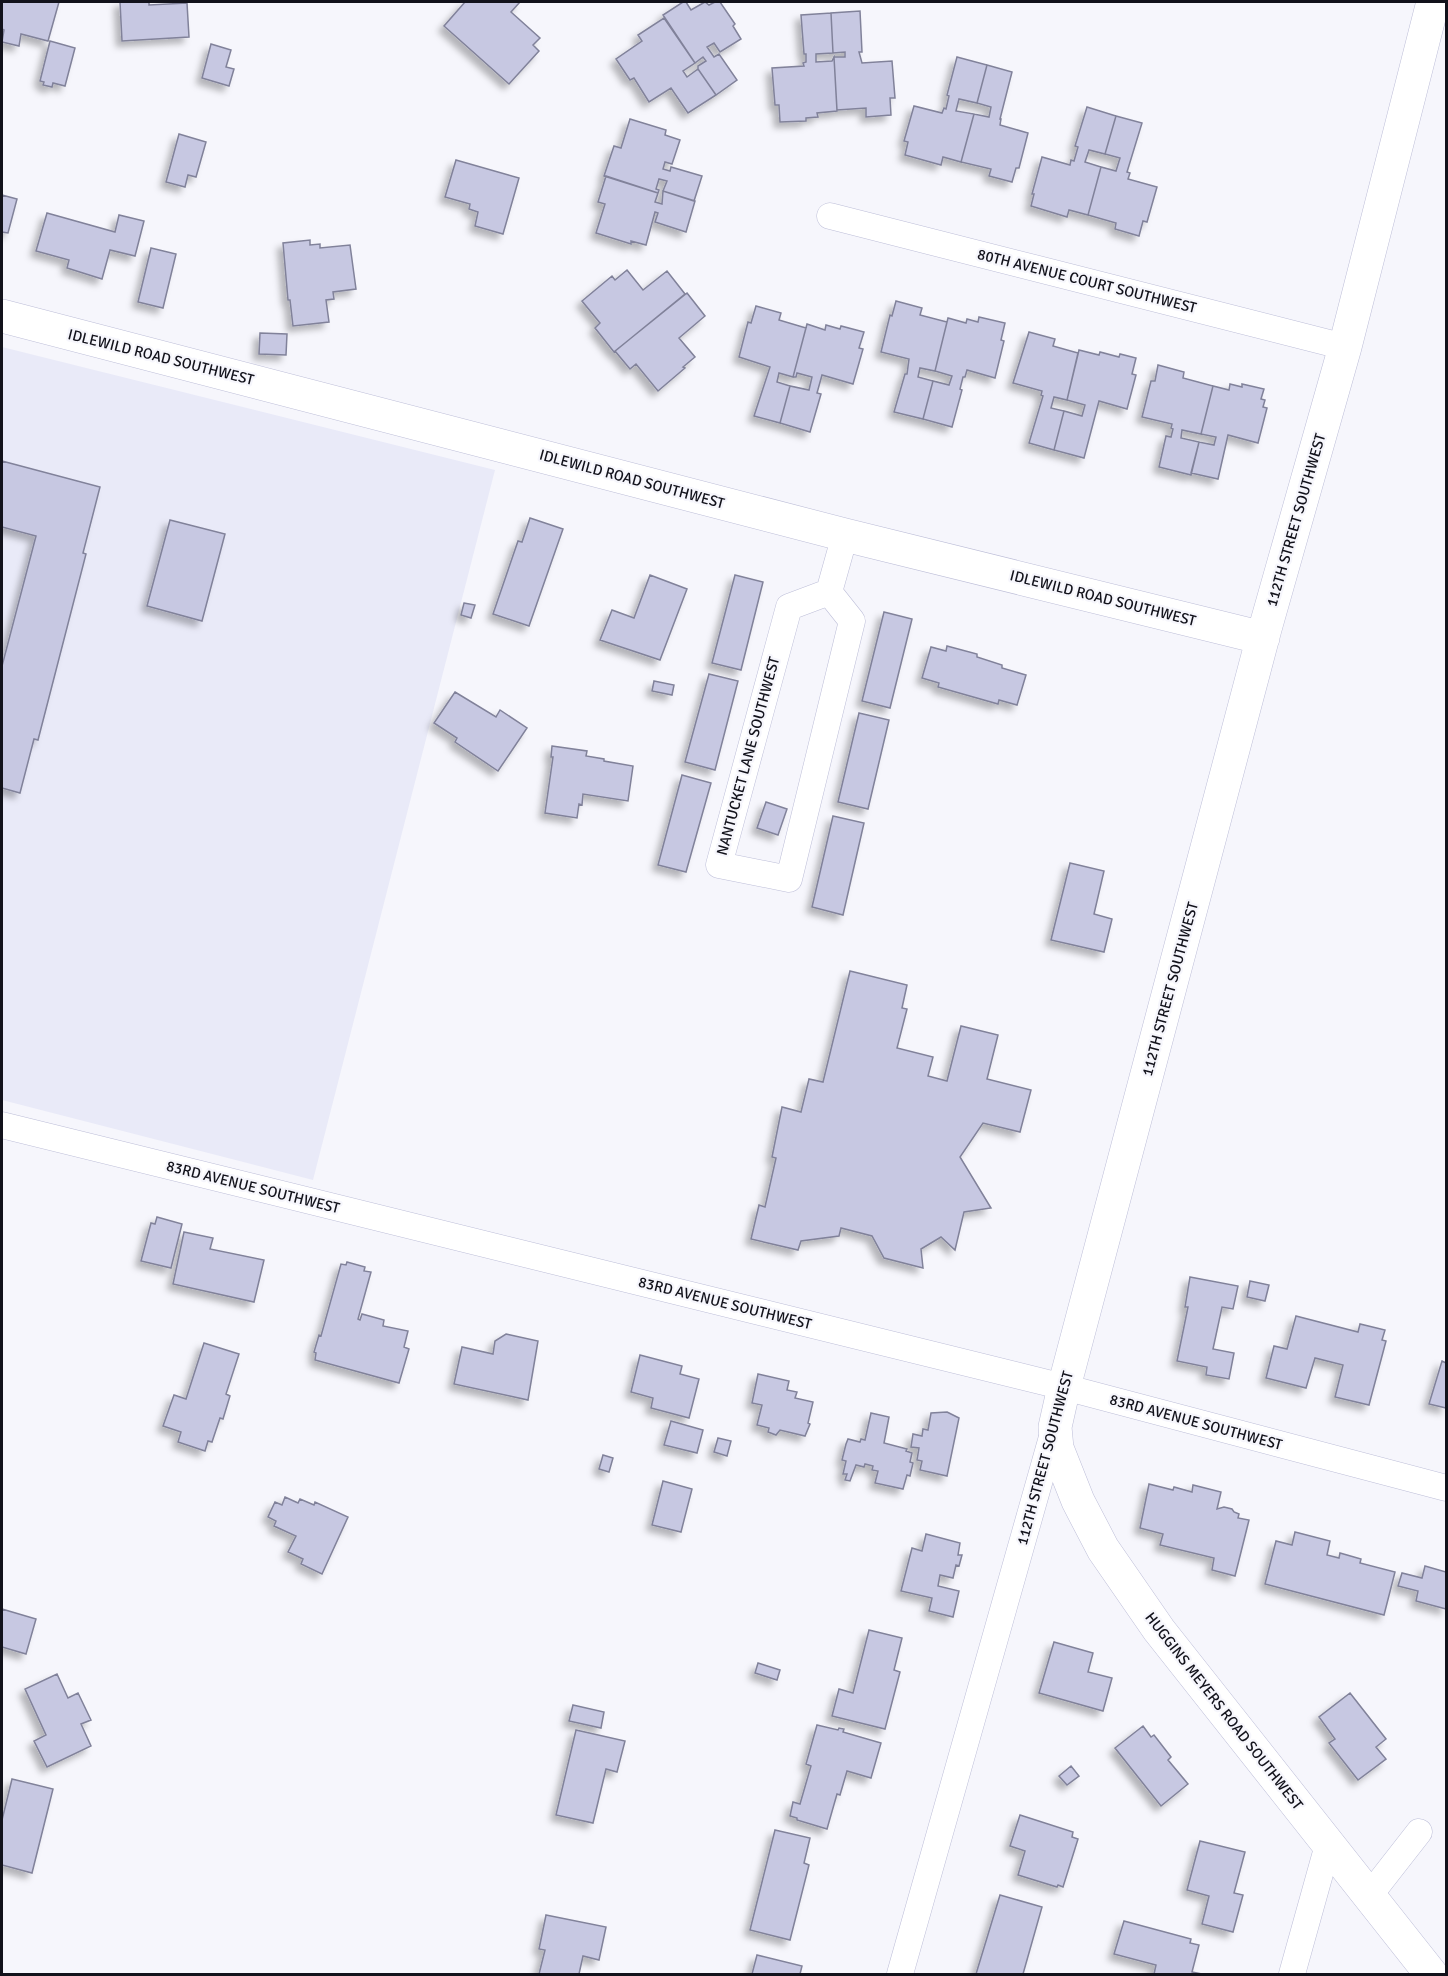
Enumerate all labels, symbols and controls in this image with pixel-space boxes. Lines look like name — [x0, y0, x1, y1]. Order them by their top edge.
street label: 80TH AVENUE COURT SOUTHWEST — [976, 245, 1199, 317]
street label: IDLEWILD ROAD SOUTHWEST — [66, 325, 256, 389]
street label: 112TH STREET SOUTHWEST — [1263, 431, 1330, 609]
street label: IDLEWILD ROAD SOUTHWEST — [537, 446, 727, 513]
street label: IDLEWILD ROAD SOUTHWEST — [1008, 566, 1198, 630]
street label: NANTUCKET LANE SOUTHWEST — [713, 654, 783, 857]
street label: 112TH STREET SOUTHWEST — [1138, 899, 1202, 1078]
street label: 83RD AVENUE SOUTHWEST — [164, 1157, 342, 1217]
street label: 83RD AVENUE SOUTHWEST — [636, 1273, 814, 1333]
street label: 112TH STREET SOUTHWEST — [1013, 1368, 1077, 1547]
street label: 83RD AVENUE SOUTHWEST — [1108, 1390, 1285, 1454]
street label: HUGGINS MEYERS ROAD SOUTHWEST — [1141, 1609, 1307, 1814]

